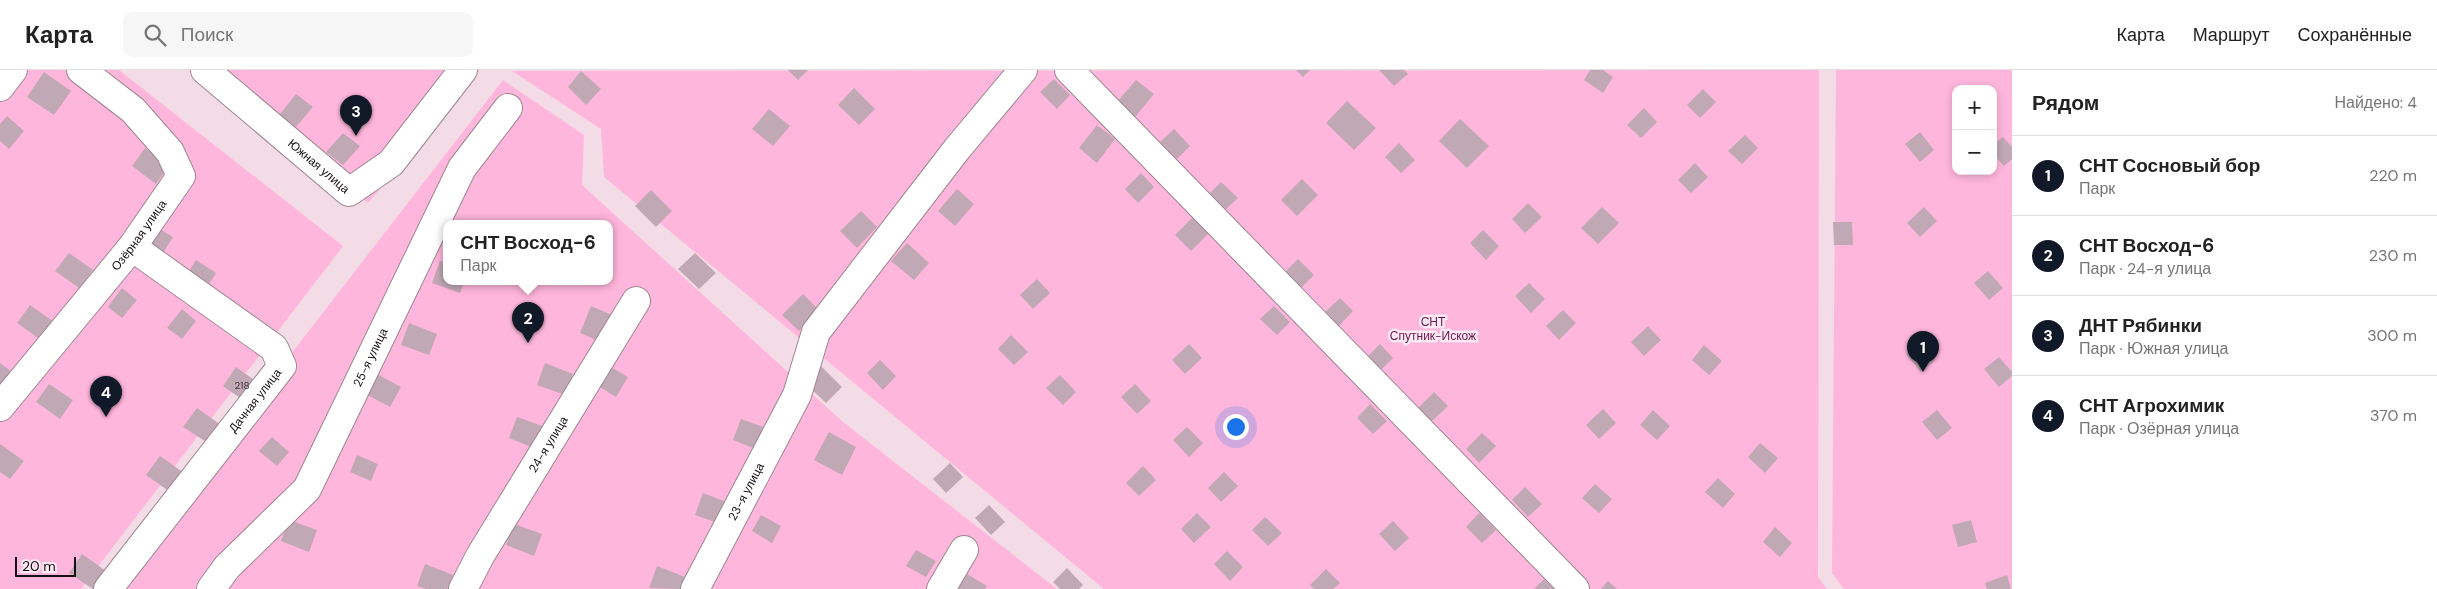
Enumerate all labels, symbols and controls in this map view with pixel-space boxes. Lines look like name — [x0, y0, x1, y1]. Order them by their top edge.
search box — [123, 12, 473, 57]
text: Карта — [25, 19, 93, 50]
icon: search — [141, 21, 169, 49]
text: Поиск — [181, 22, 233, 47]
text: Карта — [2117, 23, 2165, 47]
text: Маршрут — [2193, 23, 2269, 47]
text: Сохранённые — [2297, 23, 2412, 47]
map controls — [1952, 85, 1997, 175]
button: + — [1952, 85, 1997, 130]
text: Рядом — [2032, 89, 2099, 117]
text: Найдено: 4 — [2334, 92, 2417, 113]
pin: 3 — [340, 95, 372, 136]
button: − — [1952, 130, 1997, 175]
street label: Южная улица — [284, 136, 353, 197]
text: СНТ Сосновый бор — [2079, 153, 2260, 178]
text: 1 — [2045, 165, 2051, 186]
text: 220 m — [2369, 165, 2417, 186]
text: Парк — [2079, 178, 2115, 199]
street label: Озёрная улица — [108, 196, 170, 274]
popup — [443, 220, 613, 285]
text: СНТ Восход-6 — [460, 230, 596, 255]
text: СНТ Восход-6 — [2079, 233, 2214, 258]
text: 2 — [2043, 245, 2053, 266]
text: 230 m — [2369, 245, 2417, 266]
text: Парк — [460, 255, 497, 276]
text: Парк · 24-я улица — [2079, 258, 2211, 279]
pin: 2 — [512, 302, 544, 343]
text: ДНТ Рябинки — [2079, 313, 2202, 338]
park label: СНТ Спутник-Искож — [1390, 314, 1476, 344]
street label: 25-я улица — [350, 325, 392, 390]
text: 3 — [2043, 325, 2053, 346]
text: 300 m — [2367, 325, 2417, 346]
pin: 1 — [1907, 331, 1939, 372]
text: Парк · Южная улица — [2079, 338, 2228, 359]
street label: Дачная улица — [225, 365, 285, 436]
pin: 4 — [90, 376, 122, 417]
house number: 218 — [235, 379, 249, 392]
text: СНТ Агрохимик — [2079, 393, 2224, 418]
text: 4 — [2043, 405, 2053, 426]
text: 370 m — [2370, 405, 2417, 426]
street label: 24-я улица — [525, 413, 572, 476]
your location — [1223, 414, 1249, 440]
text: Парк · Озёрная улица — [2079, 418, 2239, 439]
street label: 23-я улица — [724, 460, 768, 523]
scale bar — [15, 554, 76, 577]
text: 20 m — [22, 557, 56, 575]

